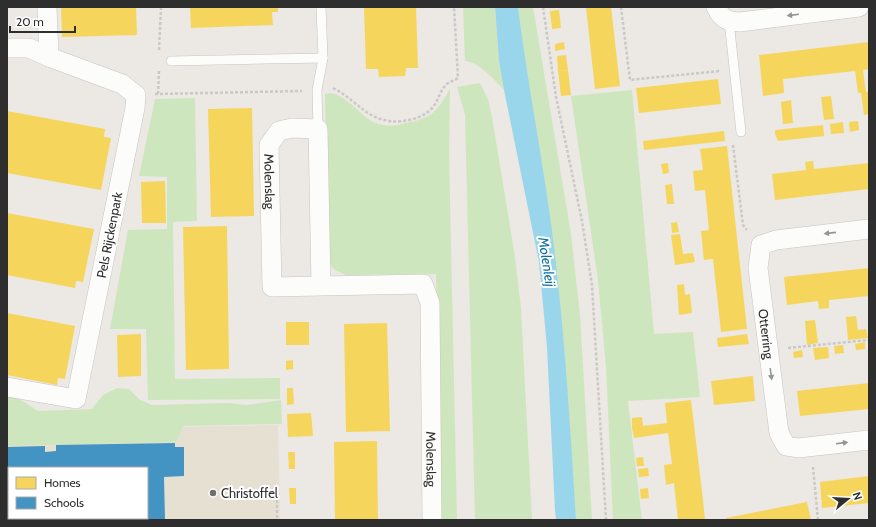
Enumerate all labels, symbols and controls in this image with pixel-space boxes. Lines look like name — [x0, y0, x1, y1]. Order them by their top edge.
scale bar — [10, 8, 75, 34]
one-way arrow — [787, 12, 799, 18]
text: 20 m — [16, 14, 44, 29]
street label: Molenslag — [261, 153, 278, 210]
street label: Pels Rijckenpark — [93, 190, 126, 280]
one-way arrow — [824, 230, 836, 237]
water label: Molenleij — [534, 235, 560, 289]
street label: Otterring — [755, 308, 778, 360]
one-way arrow — [768, 368, 774, 380]
street label: Molenslag — [423, 431, 440, 488]
one-way arrow — [836, 440, 848, 446]
legend — [8, 467, 148, 519]
text: Homes — [44, 475, 81, 490]
north arrow — [828, 479, 868, 519]
place label: Christoffel — [221, 485, 278, 501]
marker: Christoffel — [208, 488, 218, 498]
text: N — [850, 490, 865, 502]
text: Schools — [44, 495, 84, 510]

